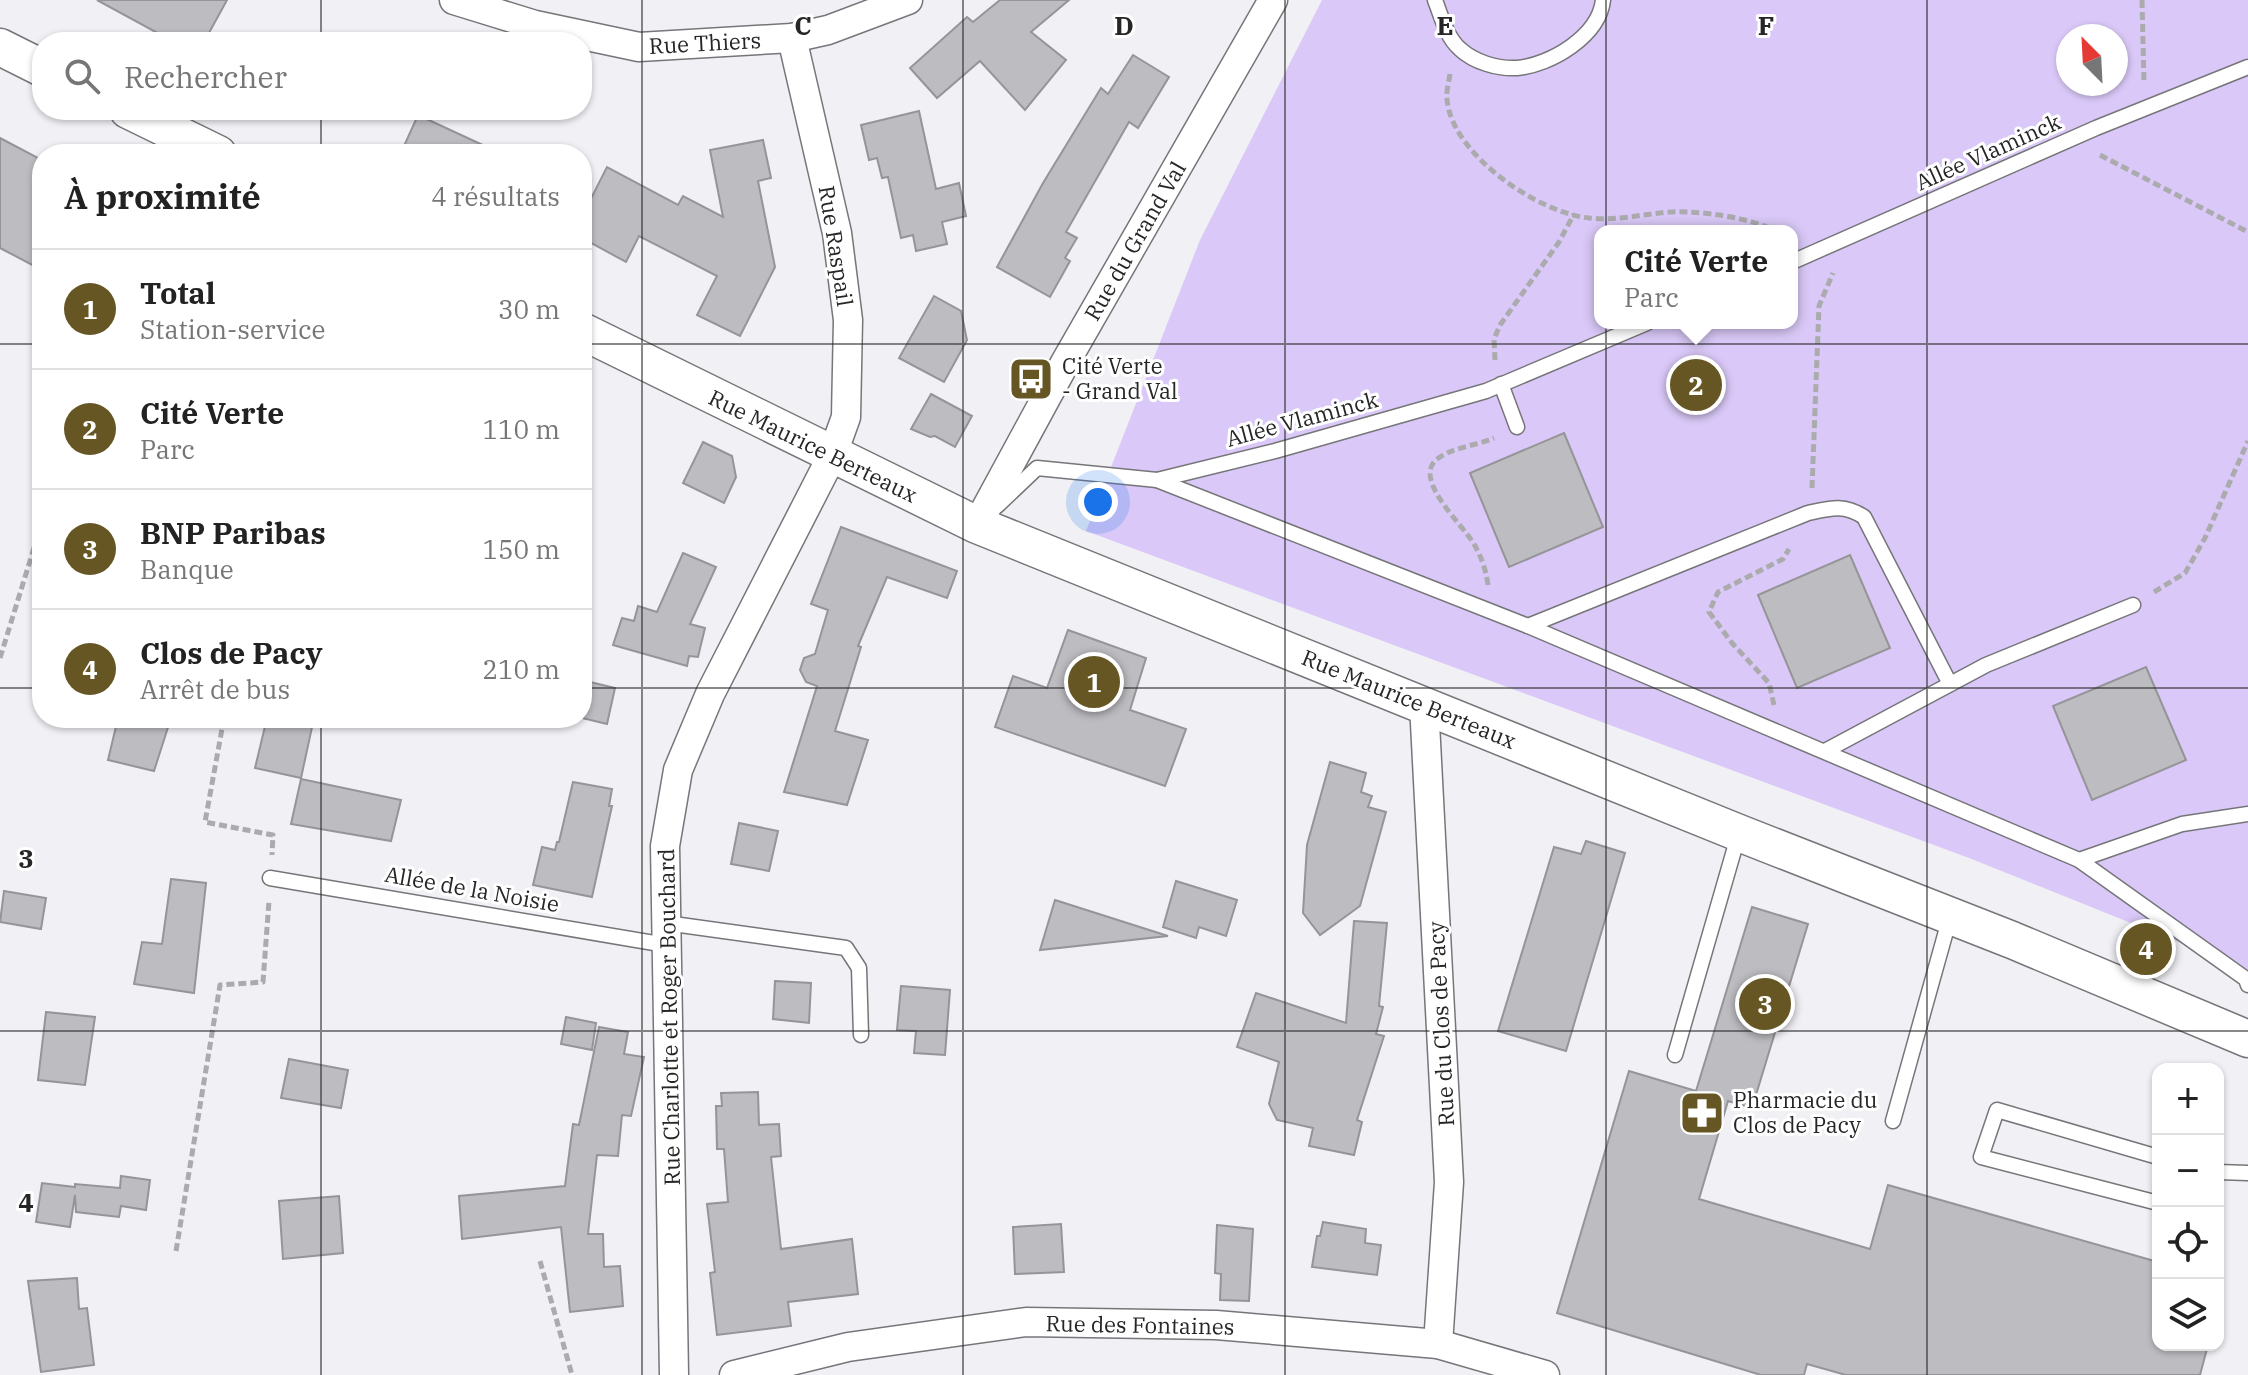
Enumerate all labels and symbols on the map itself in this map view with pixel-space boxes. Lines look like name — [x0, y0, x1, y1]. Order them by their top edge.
text: C — [794, 8, 812, 42]
text: D — [1114, 8, 1134, 42]
text: E — [1436, 8, 1454, 42]
text: F — [1758, 8, 1774, 42]
north arrow — [2056, 24, 2128, 96]
street label: Rue Thiers — [648, 25, 762, 60]
street label: Allée Vlaminck — [1911, 106, 2065, 197]
street label: Rue du Grand Val — [1077, 156, 1192, 326]
street label: Rue Raspail — [813, 183, 860, 308]
place label: Cité Verte - Grand Val — [1062, 351, 1178, 405]
bus stop icon: Cité Verte - Grand Val — [1007, 355, 1055, 403]
pin: 2 — [1670, 355, 1722, 415]
street label: Rue Maurice Berteaux — [704, 382, 922, 509]
street label: Allée Vlaminck — [1223, 384, 1381, 453]
your location — [1078, 482, 1118, 522]
street label: Rue Maurice Berteaux — [1298, 642, 1521, 755]
pin: 1 — [1068, 652, 1120, 712]
text: 3 — [18, 841, 34, 875]
street label: Rue Charlotte et Roger Bouchard — [651, 848, 686, 1186]
street label: Allée de la Noisie — [383, 859, 562, 918]
pin: 4 — [2120, 919, 2172, 979]
street label: Rue du Clos de Pacy — [1421, 921, 1460, 1127]
pin: 3 — [1739, 974, 1791, 1034]
place label: Pharmacie du Clos de Pacy — [1733, 1085, 1877, 1139]
pharmacy icon: Pharmacie du Clos de Pacy — [1678, 1089, 1726, 1137]
text: 4 — [18, 1185, 34, 1219]
street label: Rue des Fontaines — [1045, 1308, 1235, 1341]

